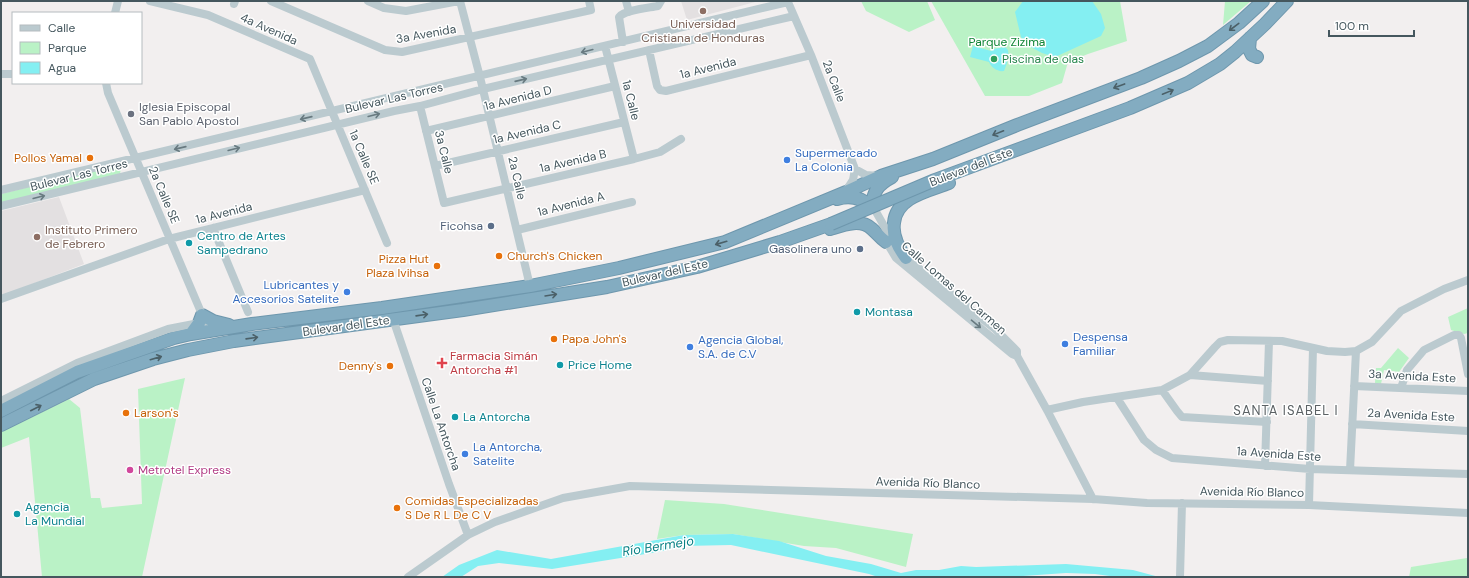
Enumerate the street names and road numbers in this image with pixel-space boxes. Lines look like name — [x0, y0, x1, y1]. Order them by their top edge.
street label: 4a Avenida — [238, 9, 300, 49]
street label: 3a Avenida — [395, 21, 457, 47]
street label: 1a Avenida — [678, 53, 738, 83]
street label: 2a Calle — [819, 58, 849, 105]
street label: 1a Calle — [618, 78, 644, 122]
street label: Bulevar Las Torres — [344, 79, 444, 117]
street label: 1a Avenida D — [483, 82, 553, 114]
street label: 1a Avenida C — [491, 116, 563, 148]
street label: 1a Calle SE — [345, 127, 383, 187]
street label: 3a Calle — [431, 129, 457, 176]
street label: Bulevar del Este — [927, 144, 1015, 190]
street label: 1a Avenida B — [538, 146, 608, 176]
street label: Bulevar Las Torres — [29, 155, 129, 195]
street label: 2a Calle — [504, 155, 530, 201]
street label: 2a Calle SE — [145, 164, 183, 226]
street label: 1a Avenida A — [536, 188, 606, 220]
street label: 1a Avenida — [194, 198, 254, 228]
street label: Calle Lomas del Carmen — [898, 238, 1010, 338]
street label: Bulevar del Este — [620, 255, 710, 291]
street label: Bulevar del Este — [301, 312, 391, 340]
street label: 3a Avenida Este — [1368, 366, 1456, 386]
street label: Calle La Antorcha — [418, 375, 464, 473]
street label: 2a Avenida Este — [1367, 405, 1455, 425]
street label: 1a Avenida Este — [1236, 443, 1322, 465]
street label: Avenida Río Blanco — [875, 473, 981, 493]
street label: Avenida Río Blanco — [1200, 483, 1304, 501]

